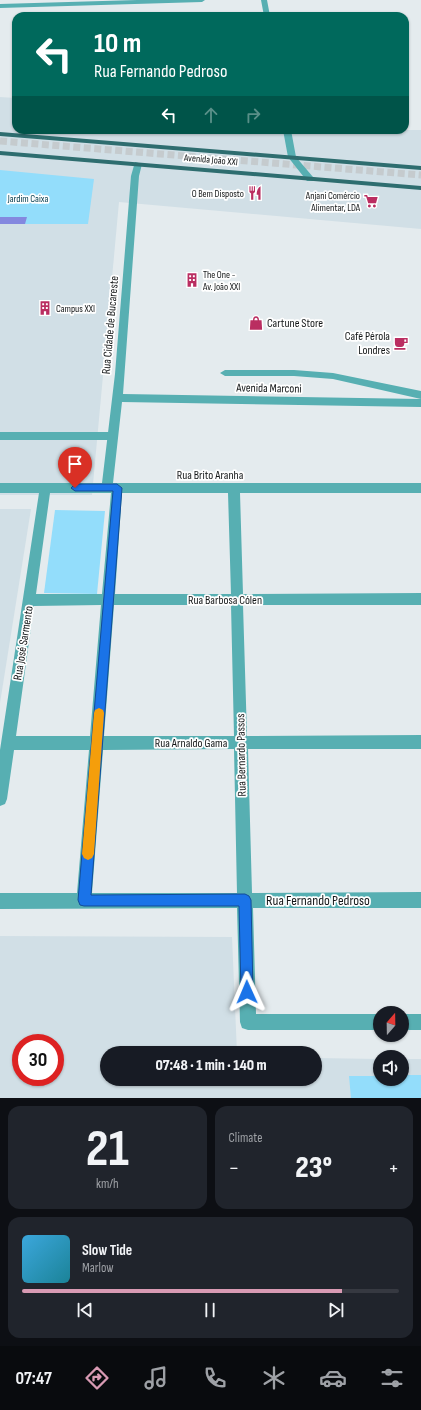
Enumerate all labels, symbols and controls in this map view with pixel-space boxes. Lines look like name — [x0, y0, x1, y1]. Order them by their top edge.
text: 10 m — [94, 27, 141, 60]
icon: left — [28, 28, 80, 80]
text: Rua Fernando Pedroso — [94, 61, 227, 82]
icon: left — [158, 104, 180, 126]
icon: ahead — [200, 104, 222, 126]
icon: right — [242, 104, 264, 126]
street label: Avenida João XXI — [182, 152, 238, 168]
restaurant icon: O Bem Disposto — [247, 185, 263, 201]
place label: O Bem Disposto — [192, 188, 244, 200]
place label: Anjani Comércio Alimentar, LDA — [305, 190, 361, 214]
park label: Jardim Caixa — [7, 193, 48, 205]
supermarket icon: Anjani Comércio Alimentar, LDA — [363, 193, 379, 209]
place label: The One - Av. João XXI — [202, 269, 240, 293]
building icon: The One - Av. João XXI — [184, 272, 200, 288]
street label: Rua Cidade de Bucareste — [99, 275, 122, 375]
building icon: Campus XXI — [37, 300, 53, 316]
place label: Campus XXI — [56, 303, 95, 315]
shop icon: Cartune Store — [248, 315, 264, 331]
place label: Cartune Store — [267, 316, 323, 331]
place label: Café Pérola Londres — [345, 329, 390, 358]
cafe icon: Café Pérola Londres — [393, 335, 409, 351]
street label: Avenida Marconi — [235, 380, 302, 397]
pin — [58, 447, 92, 488]
icon: arrive — [64, 453, 86, 475]
street label: Rua Brito Aranha — [177, 468, 244, 483]
street label: Rua Barbosa Cólen — [188, 593, 262, 608]
street label: Rua José Sarmento — [10, 605, 37, 681]
street label: Rua Bernardo Passos — [233, 713, 250, 797]
street label: Rua Arnaldo Gama — [155, 736, 228, 751]
street label: Rua Fernando Pedroso — [266, 892, 370, 909]
position arrow — [226, 971, 268, 1013]
north arrow — [373, 1006, 409, 1042]
map controls — [373, 1006, 409, 1086]
speed limit sign: 30 — [12, 1034, 64, 1086]
button: sound — [373, 1050, 409, 1086]
text: 07:48 · 1 min · 140 m — [155, 1056, 267, 1075]
text: 21 — [86, 1118, 129, 1181]
text: Climate — [229, 1130, 262, 1146]
text: 23° — [295, 1150, 332, 1186]
text: − — [229, 1155, 239, 1182]
text: + — [388, 1155, 399, 1182]
text: km/h — [96, 1176, 118, 1192]
text: Slow Tide — [82, 1241, 132, 1260]
text: Marlow — [82, 1260, 114, 1276]
icon: previous — [74, 1299, 96, 1321]
icon: pause — [199, 1299, 221, 1321]
icon: next — [325, 1299, 347, 1321]
icon: directions — [83, 1364, 111, 1392]
icon: music — [142, 1364, 170, 1392]
icon: phone — [201, 1364, 229, 1392]
icon: climate — [260, 1364, 288, 1392]
icon: car — [319, 1364, 347, 1392]
icon: filters — [378, 1364, 406, 1392]
text: 07:47 — [15, 1368, 52, 1389]

